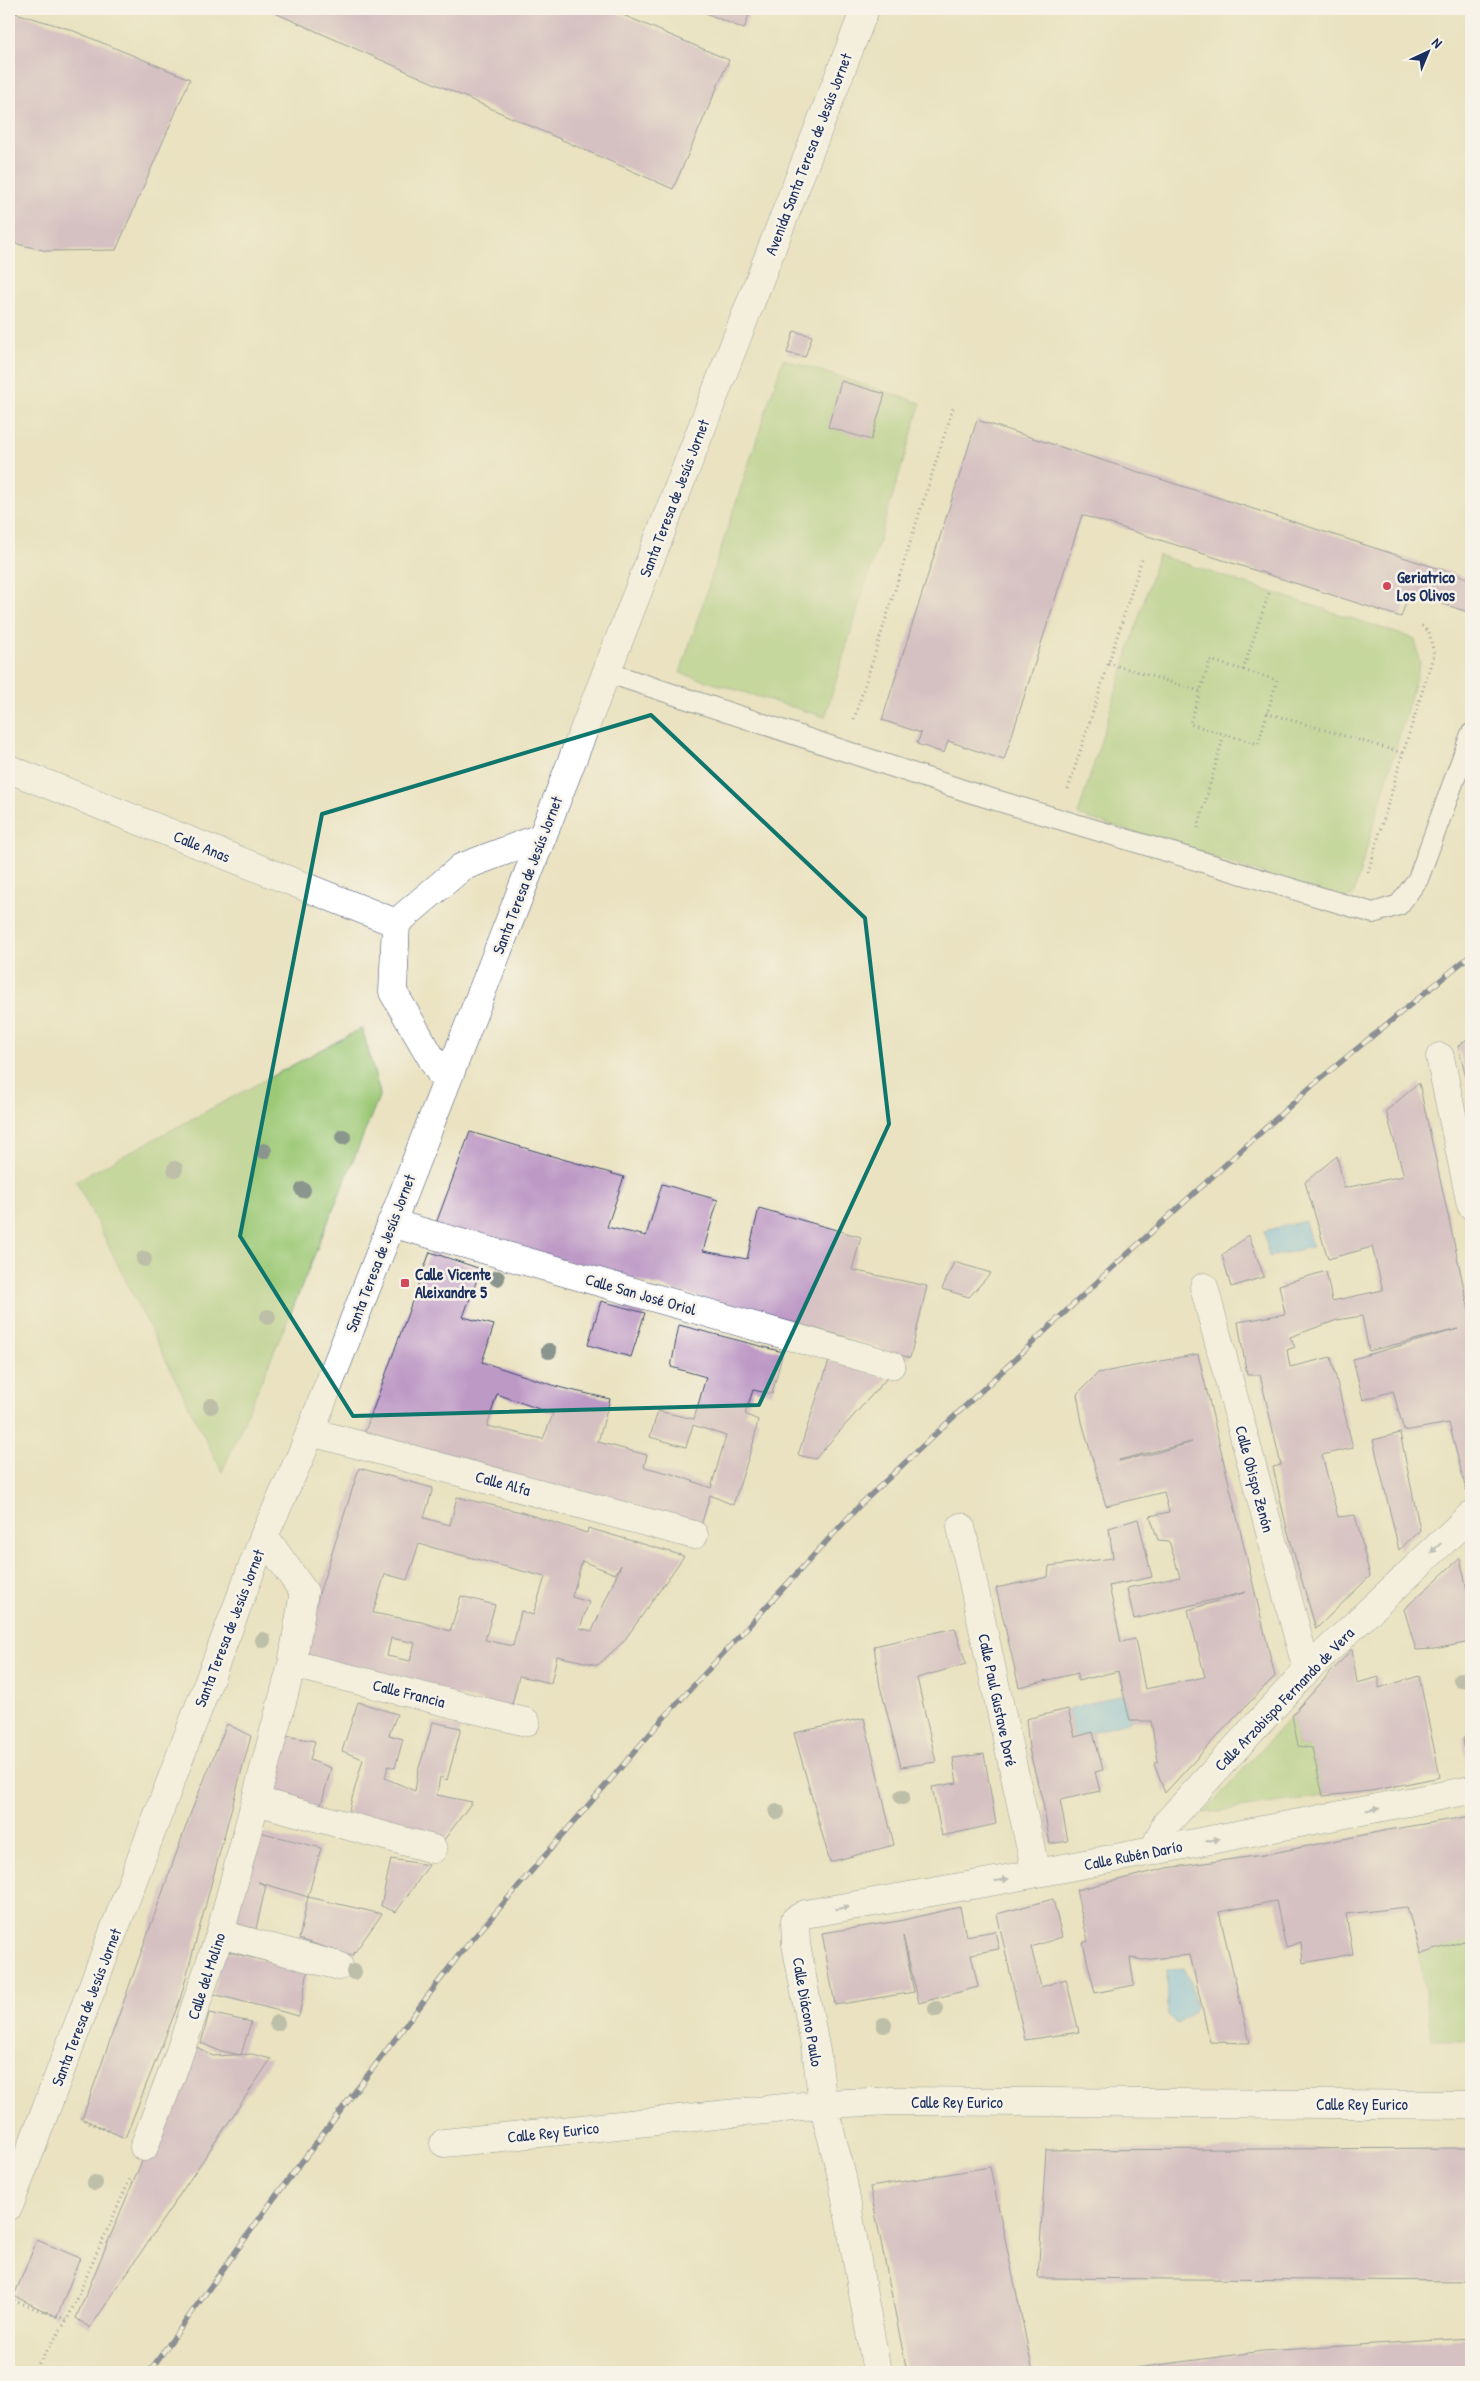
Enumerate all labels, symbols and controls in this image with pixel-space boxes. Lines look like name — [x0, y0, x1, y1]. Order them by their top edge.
north arrow — [1402, 28, 1452, 78]
text: N — [1428, 33, 1447, 52]
street label: Avenida Santa Teresa de Jesús Jornet — [759, 49, 857, 258]
street label: Santa Teresa de Jesús Jornet — [634, 415, 714, 580]
place label: Geriatrico Los Olivos — [1397, 566, 1456, 606]
marker: Geriatrico Los Olivos — [1381, 580, 1393, 592]
street label: Santa Teresa de Jesús Jornet — [487, 792, 567, 957]
street label: Calle Anas — [170, 825, 234, 867]
street label: Santa Teresa de Jesús Jornet — [340, 1170, 420, 1335]
place label: Calle Vicente Aleixandre 5 — [415, 1263, 492, 1303]
street label: Calle San José Oriol — [583, 1268, 700, 1321]
marker: Calle Vicente Aleixandre 5 — [399, 1277, 411, 1289]
street label: Calle Obispo Zenón — [1230, 1423, 1280, 1535]
street label: Calle Alfa — [473, 1465, 533, 1501]
one-way arrow — [1430, 1542, 1442, 1554]
street label: Santa Teresa de Jesús Jornet — [189, 1545, 269, 1710]
street label: Calle Arzobispo Fernando de Vera — [1209, 1622, 1359, 1776]
street label: Calle Paul Gustave Doré — [973, 1632, 1023, 1769]
street label: Calle Francia — [371, 1673, 447, 1713]
one-way arrow — [1365, 1805, 1381, 1813]
street label: Calle Rubén Darío — [1082, 1835, 1185, 1875]
one-way arrow — [1205, 1835, 1221, 1843]
one-way arrow — [994, 1875, 1010, 1883]
one-way arrow — [834, 1903, 850, 1911]
street label: Santa Teresa de Jesús Jornet — [46, 1924, 126, 2089]
street label: Calle del Molino — [182, 1929, 231, 2022]
street label: Calle Diácono Paulo — [788, 1956, 829, 2069]
street label: Calle Rey Eurico — [911, 2091, 1004, 2113]
street label: Calle Rey Eurico — [1316, 2093, 1409, 2115]
street label: Calle Rey Eurico — [506, 2116, 600, 2148]

